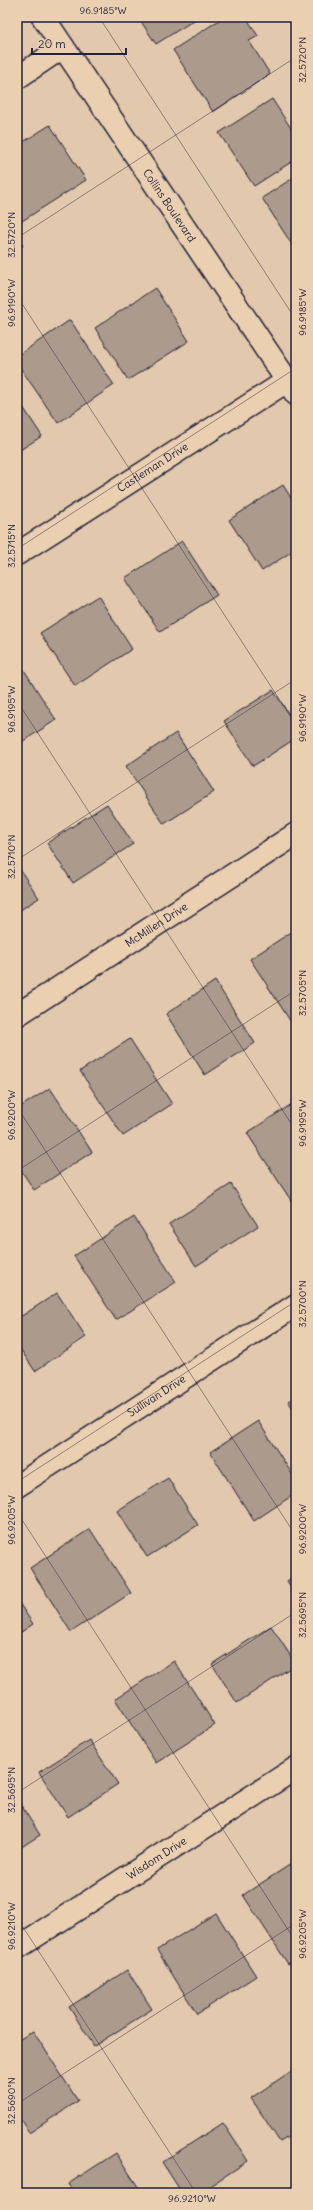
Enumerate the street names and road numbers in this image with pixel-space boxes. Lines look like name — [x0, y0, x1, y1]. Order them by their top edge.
street label: Collins Boulevard — [140, 166, 199, 245]
street label: Castleman Drive — [114, 439, 191, 495]
street label: McMillen Drive — [122, 899, 190, 950]
street label: Sullivan Drive — [125, 1372, 188, 1420]
street label: Wisdom Drive — [124, 1834, 189, 1882]

